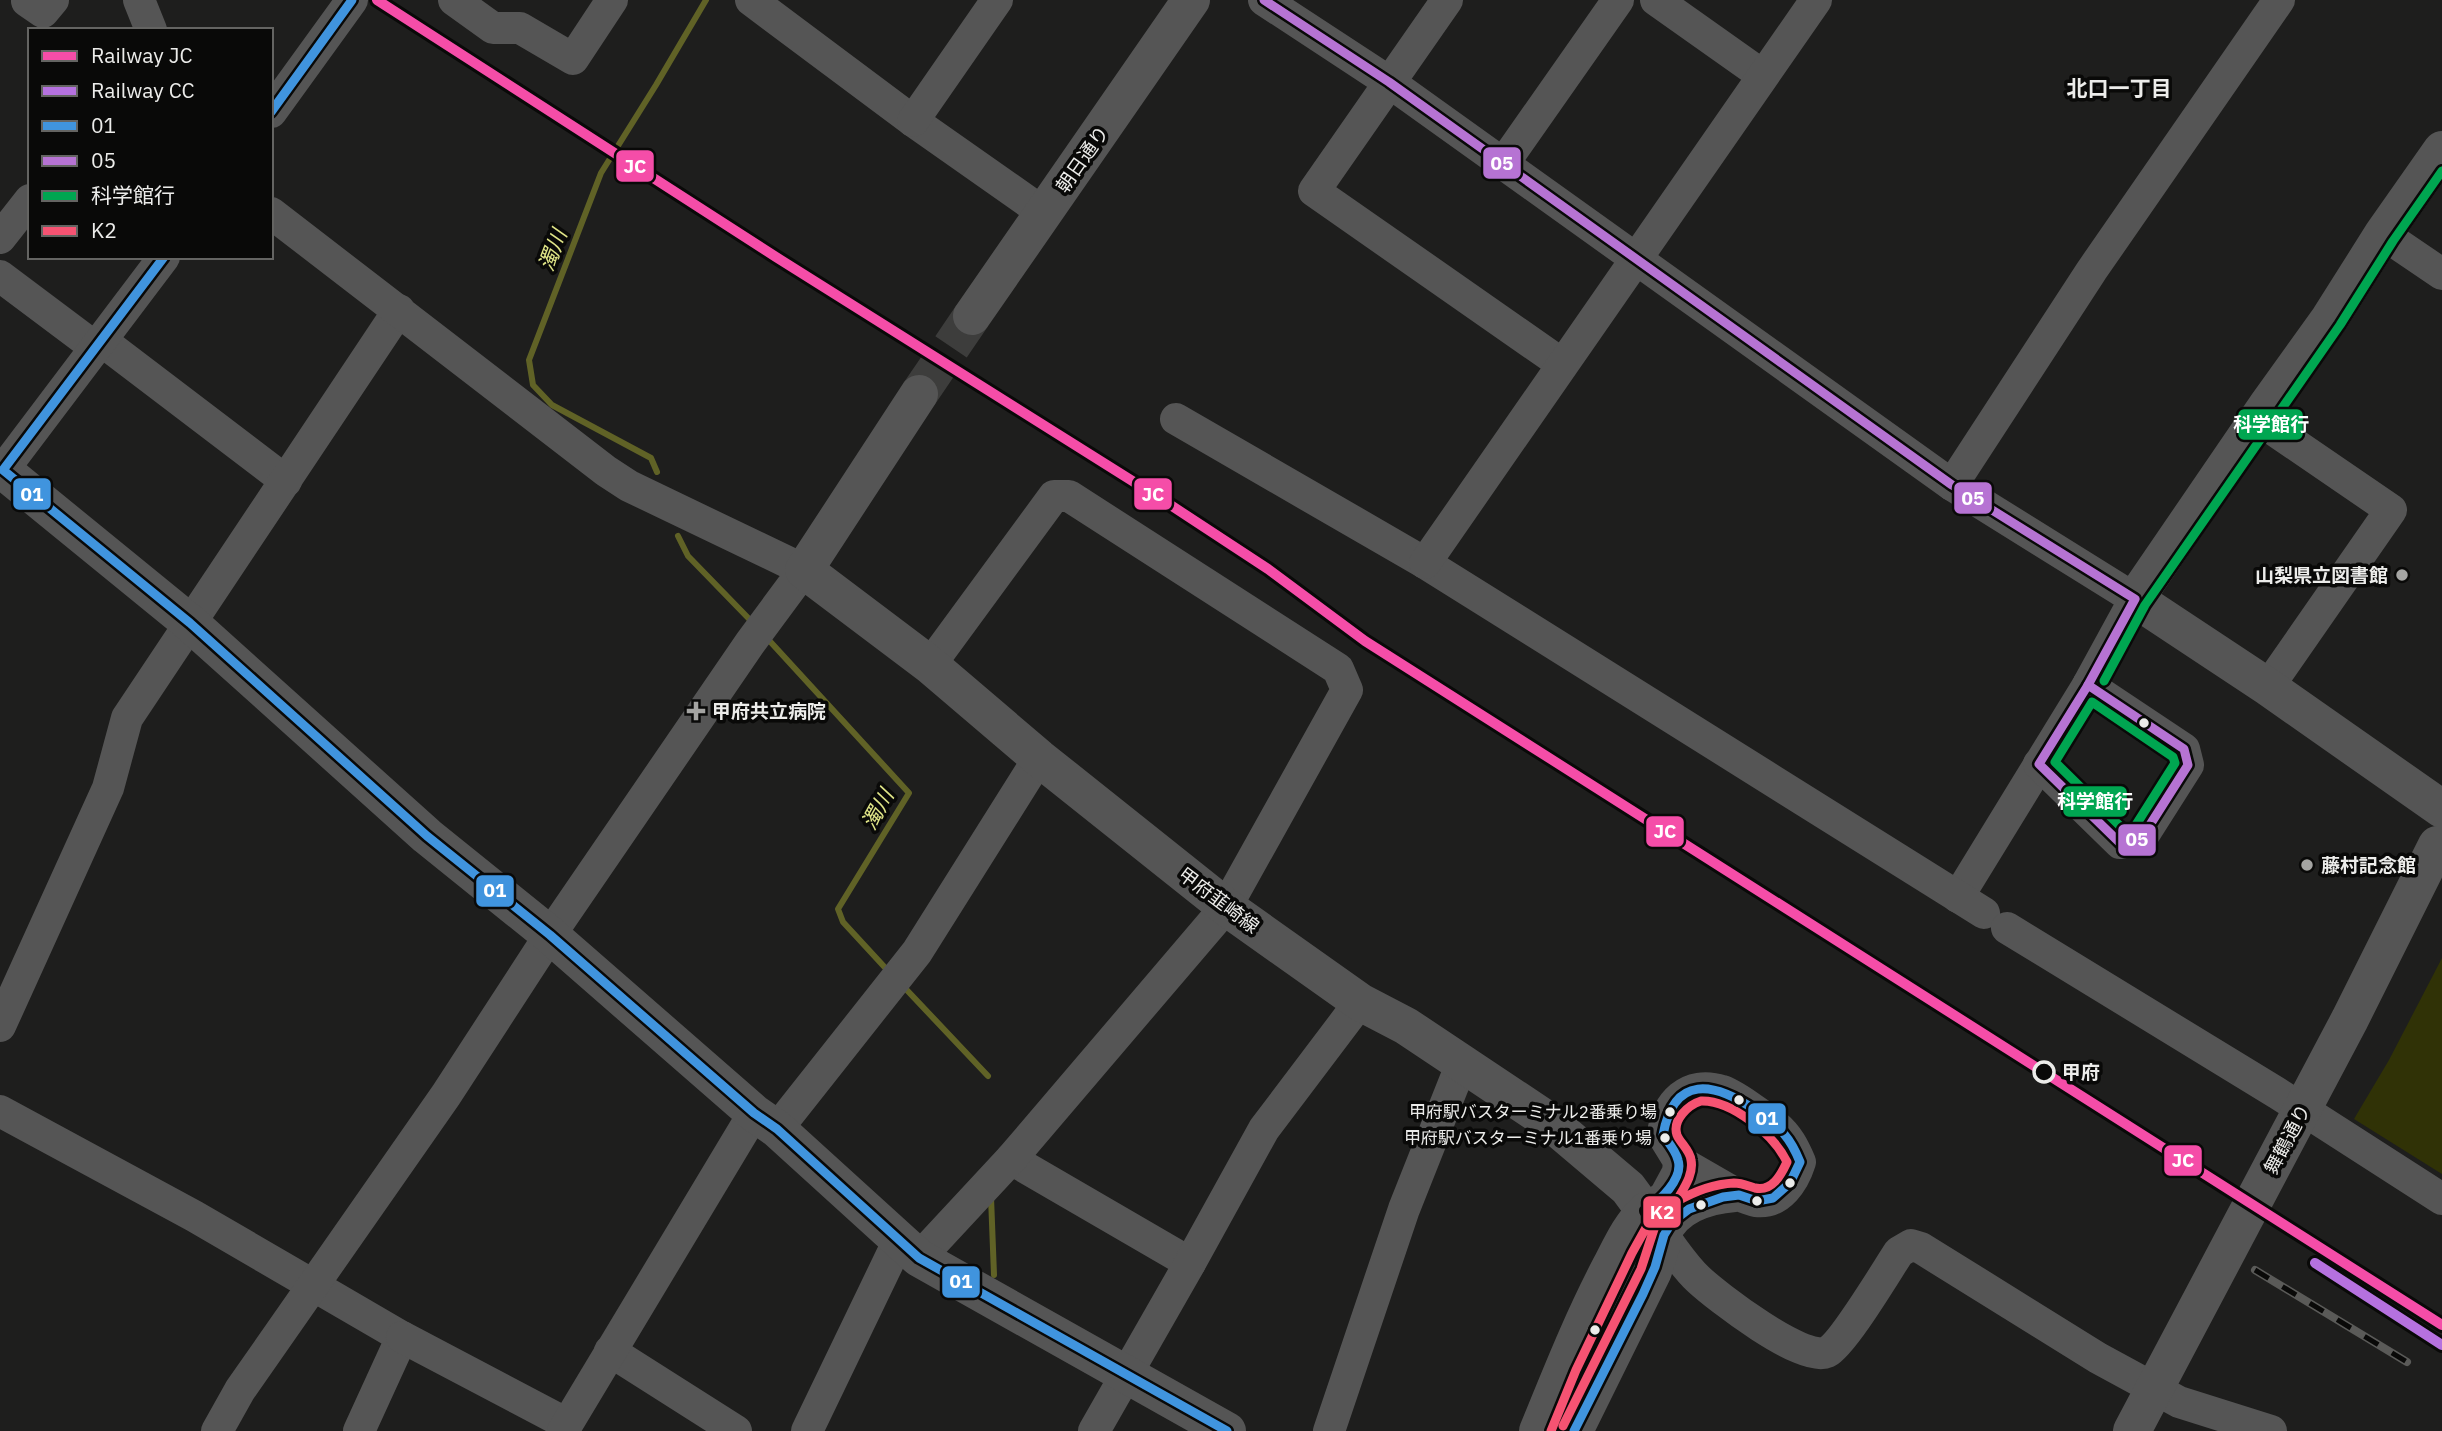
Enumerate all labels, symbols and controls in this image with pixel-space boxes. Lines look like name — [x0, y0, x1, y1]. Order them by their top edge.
legend — [28, 28, 273, 259]
text: Railway JC — [91, 41, 193, 69]
district label: 北口一丁目 — [2067, 74, 2172, 102]
text: Railway CC — [91, 76, 195, 104]
text: 01 — [91, 111, 116, 139]
street label: 朝日通り — [1050, 121, 1114, 197]
text: 05 — [91, 146, 116, 174]
line badge: 05 — [1482, 146, 1522, 180]
line badge: JC — [615, 149, 655, 183]
text: 05 — [1491, 151, 1513, 175]
text: JC — [624, 154, 647, 178]
text: 科学館行 — [91, 181, 175, 209]
text: K2 — [91, 216, 117, 244]
water label: 濁川 — [531, 224, 573, 275]
line badge: 科学館行 — [2237, 408, 2304, 441]
text: 科学館行 — [2233, 412, 2309, 436]
line badge: 01 — [12, 477, 52, 511]
line badge: JC — [1133, 477, 1173, 511]
line badge: 05 — [1953, 481, 1993, 515]
text: 01 — [21, 482, 44, 506]
text: JC — [1142, 482, 1165, 506]
text: 05 — [1962, 486, 1984, 510]
place label: 山梨県立図書館 — [2255, 563, 2388, 587]
marker: 山梨県立図書館 — [2394, 567, 2410, 583]
place label: 甲府共立病院 — [712, 699, 826, 723]
marker: 甲府共立病院 — [686, 701, 706, 721]
unlabelled marker — [2137, 716, 2151, 730]
water label: 濁川 — [855, 782, 900, 834]
line badge: 科学館行 — [2062, 785, 2128, 818]
text: 科学館行 — [2057, 789, 2133, 813]
line badge: JC — [1645, 815, 1685, 848]
text: JC — [1654, 819, 1677, 843]
line badge: 05 — [2117, 823, 2157, 857]
text: 05 — [2126, 827, 2148, 851]
place label: 藤村記念館 — [2321, 853, 2416, 877]
marker: 藤村記念館 — [2299, 857, 2315, 873]
street label: 甲府韮崎線 — [1174, 862, 1264, 938]
line badge: 01 — [475, 874, 515, 908]
text: 01 — [484, 878, 507, 902]
place label: 甲府 — [2062, 1060, 2100, 1084]
marker: 甲府 — [2033, 1061, 2055, 1083]
unlabelled marker — [1732, 1093, 1746, 1107]
street label: 舞鶴通り — [2259, 1100, 2315, 1178]
place label: 甲府駅バスターミナル2番乗り場 — [1409, 1101, 1657, 1123]
line badge: 01 — [1747, 1102, 1787, 1135]
marker: 甲府駅バスターミナル2番乗り場 — [1663, 1105, 1677, 1119]
text: 01 — [1756, 1106, 1779, 1130]
place label: 甲府駅バスターミナル1番乗り場 — [1404, 1127, 1652, 1149]
marker: 甲府駅バスターミナル1番乗り場 — [1658, 1131, 1672, 1145]
line badge: JC — [2163, 1144, 2203, 1177]
text: JC — [2172, 1148, 2195, 1172]
unlabelled marker — [1783, 1176, 1797, 1190]
unlabelled marker — [1750, 1194, 1764, 1208]
line badge: K2 — [1642, 1195, 1682, 1229]
unlabelled marker — [1694, 1198, 1708, 1212]
text: K2 — [1650, 1200, 1674, 1224]
line badge: 01 — [941, 1265, 981, 1299]
text: 01 — [950, 1269, 973, 1293]
unlabelled marker — [1588, 1323, 1602, 1337]

